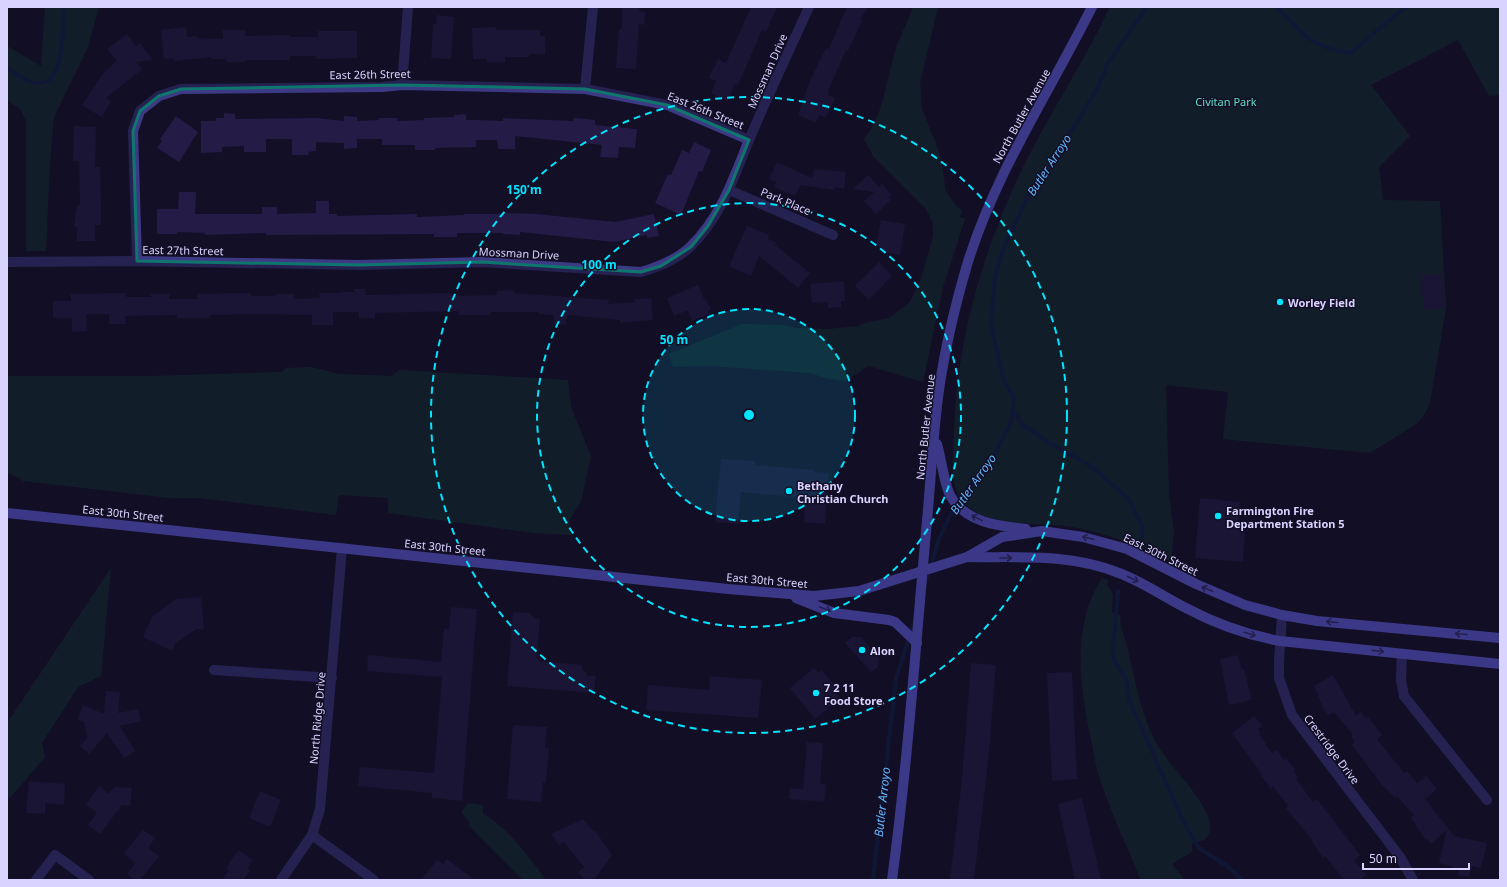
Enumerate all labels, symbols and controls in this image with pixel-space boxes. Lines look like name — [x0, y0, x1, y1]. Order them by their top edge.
street label: Mossman Drive — [744, 31, 790, 111]
street label: East 26th Street — [329, 66, 411, 82]
street label: North Butler Avenue — [989, 66, 1053, 166]
street label: East 26th Street — [665, 88, 747, 132]
park label: Civitan Park — [1195, 94, 1257, 109]
water label: Butler Arroyo — [1023, 131, 1075, 199]
text: 150 m — [506, 181, 542, 198]
street label: Park Place — [759, 184, 813, 218]
street label: East 27th Street — [142, 242, 224, 258]
street label: Mossman Drive — [478, 243, 560, 263]
text: 100 m — [581, 256, 617, 273]
place label: Worley Field — [1288, 295, 1355, 310]
marker: Worley Field — [1275, 297, 1285, 307]
text: 50 m — [660, 331, 688, 348]
street label: North Butler Avenue — [912, 373, 938, 481]
centre of rings — [742, 408, 756, 422]
water label: Butler Arroyo — [946, 450, 1000, 518]
place label: Bethany Christian Church — [797, 478, 889, 506]
marker: Bethany Christian Church — [784, 486, 794, 496]
street label: East 30th Street — [82, 501, 164, 525]
place label: Farmington Fire Department Station 5 — [1226, 503, 1345, 531]
marker: Farmington Fire Department Station 5 — [1213, 511, 1223, 521]
one-way arrow — [971, 514, 983, 522]
street label: East 30th Street — [1121, 529, 1201, 579]
one-way arrow — [1082, 534, 1095, 541]
street label: East 30th Street — [404, 535, 486, 559]
one-way arrow — [999, 554, 1012, 562]
street label: East 30th Street — [726, 569, 808, 591]
one-way arrow — [1126, 576, 1138, 583]
one-way arrow — [1201, 585, 1213, 592]
one-way arrow — [818, 606, 830, 614]
one-way arrow — [1326, 618, 1339, 626]
one-way arrow — [1243, 631, 1256, 638]
one-way arrow — [1455, 631, 1468, 638]
place label: Alon — [870, 643, 895, 658]
marker: Alon — [857, 645, 867, 655]
one-way arrow — [1371, 648, 1384, 655]
street label: North Ridge Drive — [305, 671, 329, 765]
place label: 7 2 11 Food Store — [824, 680, 883, 708]
marker: 7 2 11 Food Store — [811, 688, 821, 698]
street label: Crestridge Drive — [1301, 711, 1363, 787]
water label: Butler Arroyo — [870, 766, 894, 838]
scale bar — [1363, 845, 1469, 871]
text: 50 m — [1369, 850, 1397, 867]

